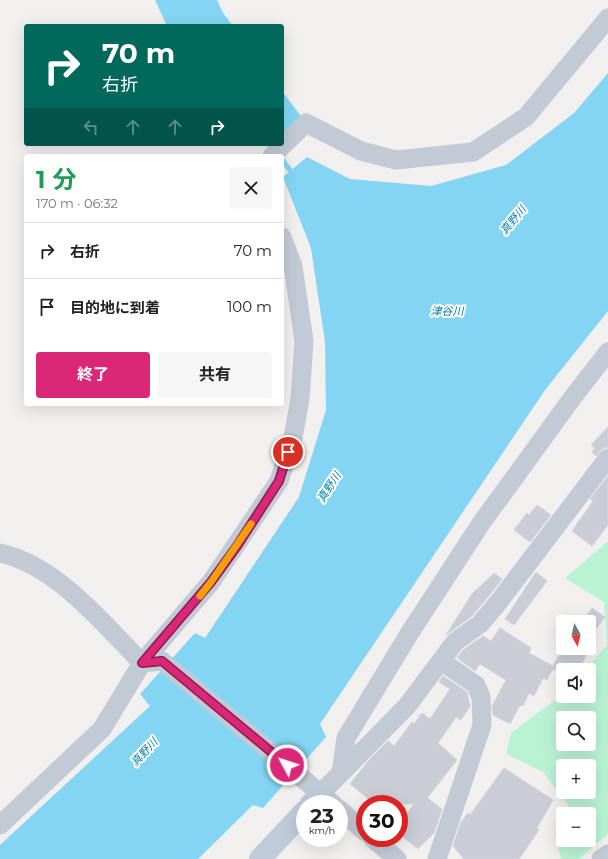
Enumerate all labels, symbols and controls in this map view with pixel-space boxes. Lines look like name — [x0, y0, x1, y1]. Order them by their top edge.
text: 70 m — [102, 36, 175, 70]
icon: right — [36, 40, 88, 92]
text: 右折 — [102, 74, 138, 96]
icon: left — [80, 116, 102, 138]
icon: ahead — [122, 116, 144, 138]
icon: ahead — [164, 116, 186, 138]
icon: right — [206, 116, 228, 138]
text: 1 分 — [36, 165, 76, 194]
button: close — [230, 167, 272, 209]
text: 170 m · 06:32 — [36, 195, 118, 211]
water label: 真野川 — [497, 202, 530, 237]
icon: right — [36, 240, 58, 262]
text: 70 m — [234, 241, 272, 260]
text: 右折 — [70, 242, 100, 261]
icon: arrive — [36, 296, 58, 318]
text: 100 m — [227, 297, 272, 316]
text: 目的地に到着 — [70, 298, 160, 317]
water label: 津谷川 — [431, 304, 464, 318]
button: 終了 — [36, 352, 150, 398]
button: 共有 — [158, 352, 272, 398]
pin — [271, 435, 305, 469]
icon: arrive — [277, 441, 299, 463]
water label: 真野川 — [314, 469, 344, 505]
north arrow — [556, 615, 596, 655]
map controls — [556, 615, 596, 847]
button: sound — [556, 663, 596, 703]
button: search — [556, 711, 596, 751]
water label: 真野川 — [128, 734, 161, 769]
position arrow — [266, 744, 308, 786]
button: + — [556, 759, 596, 799]
speed limit sign: 30 — [356, 795, 408, 847]
text: 23 — [310, 804, 334, 828]
button: − — [556, 807, 596, 847]
text: km/h — [309, 824, 335, 837]

